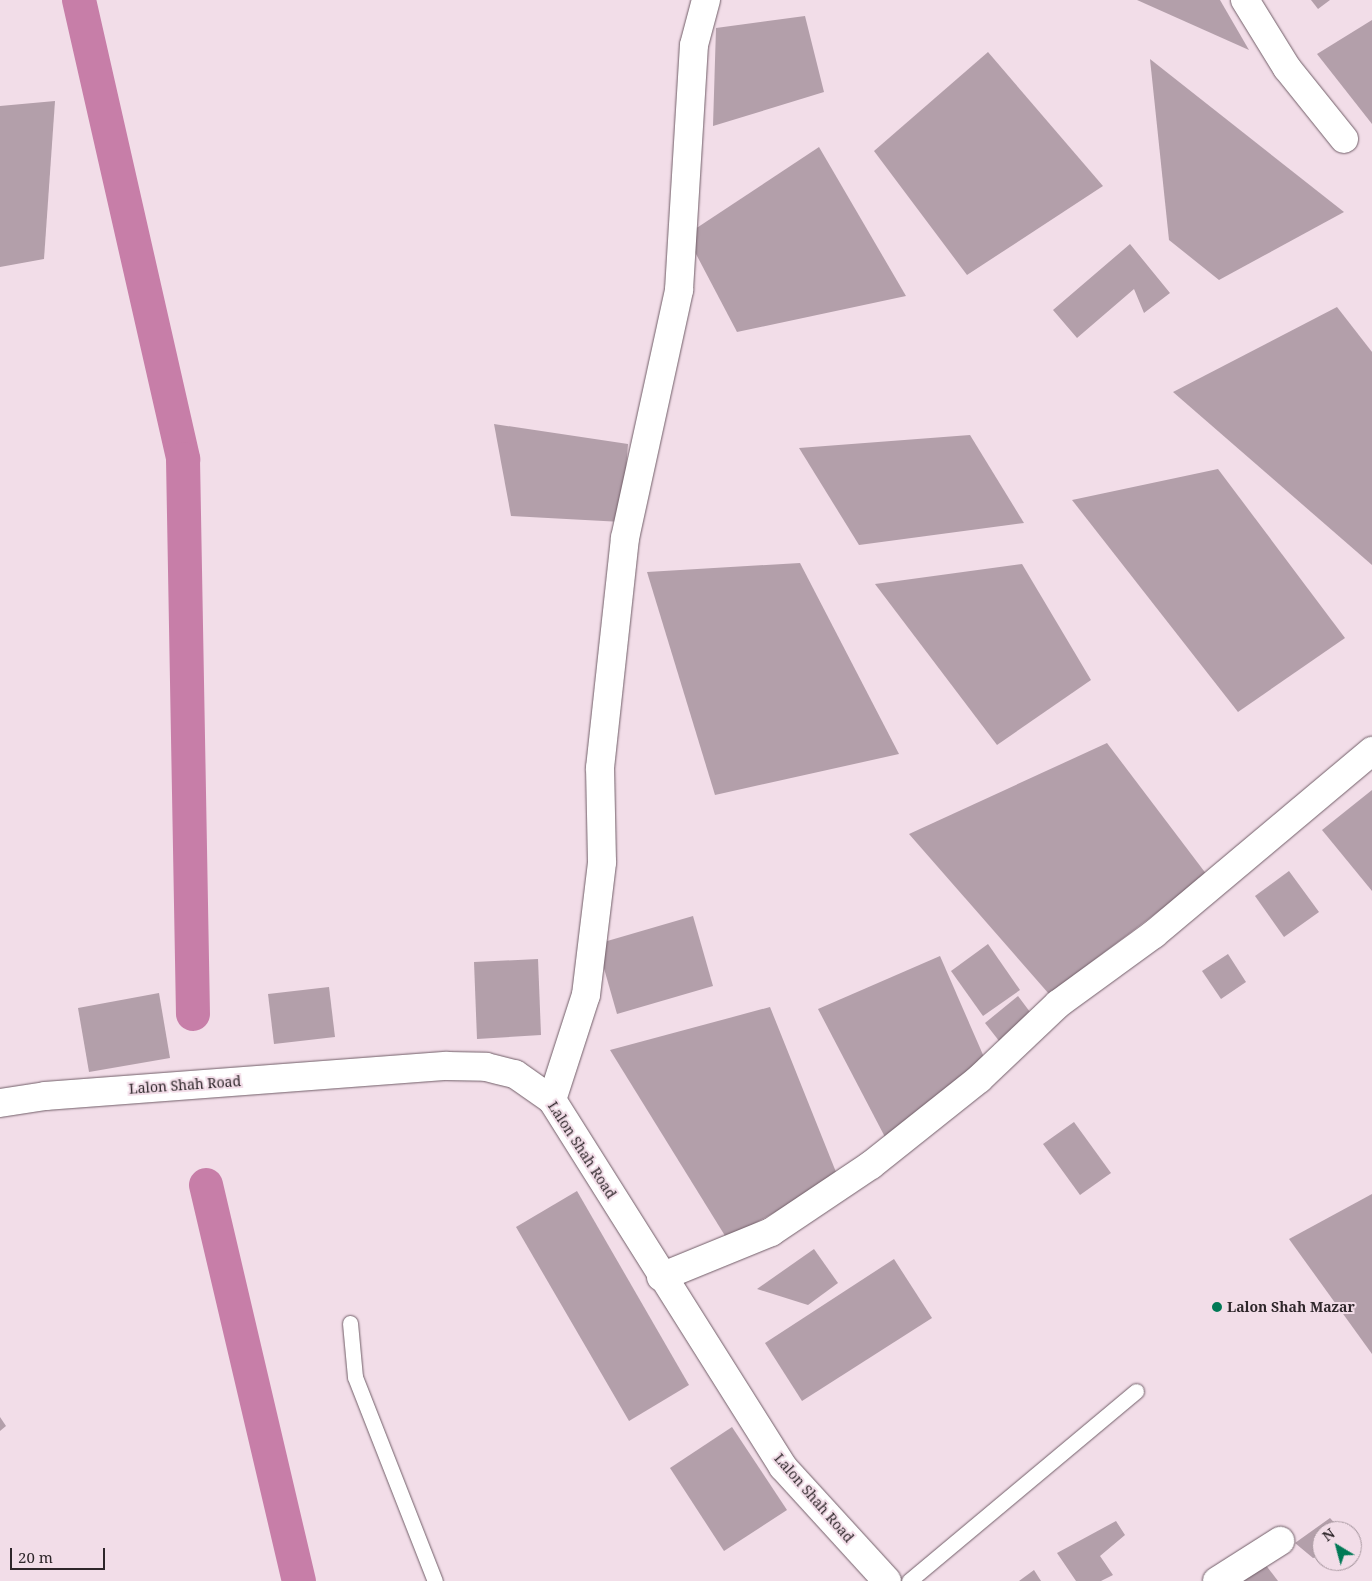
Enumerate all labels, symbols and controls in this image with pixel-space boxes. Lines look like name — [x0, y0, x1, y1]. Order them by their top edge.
street label: Lalon Shah Road — [128, 1073, 242, 1097]
street label: Lalon Shah Road — [544, 1098, 620, 1202]
place label: Lalon Shah Mazar — [1227, 1299, 1355, 1315]
marker: Lalon Shah Mazar — [1211, 1301, 1223, 1313]
street label: Lalon Shah Road — [771, 1450, 857, 1546]
north arrow — [1312, 1521, 1362, 1571]
text: N — [1318, 1524, 1338, 1545]
scale bar — [12, 1538, 108, 1570]
text: 20 m — [18, 1547, 53, 1567]

